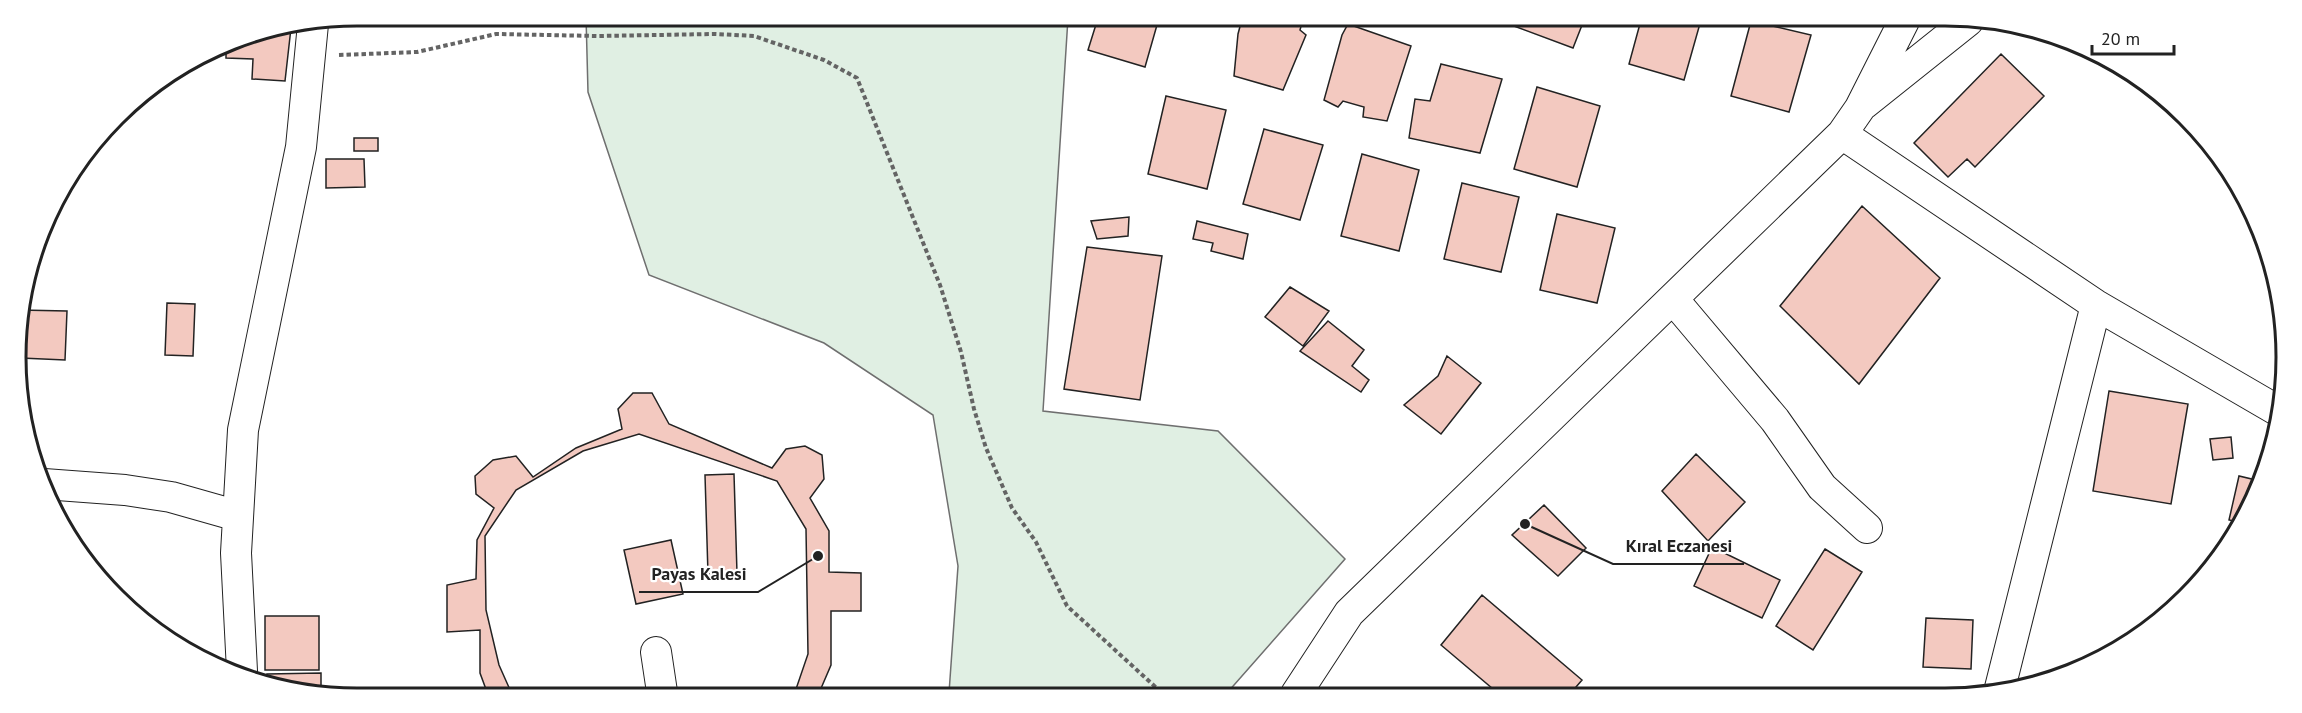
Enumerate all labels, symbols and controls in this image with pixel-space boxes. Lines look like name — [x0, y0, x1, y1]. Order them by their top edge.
scale bar — [2092, 18, 2174, 56]
text: 20 m — [2101, 27, 2140, 50]
callout: Kıral Eczanesi — [1613, 528, 1744, 564]
text: Kıral Eczanesi — [1626, 534, 1732, 557]
callout: Payas Kalesi — [639, 556, 758, 592]
text: Payas Kalesi — [652, 562, 747, 585]

